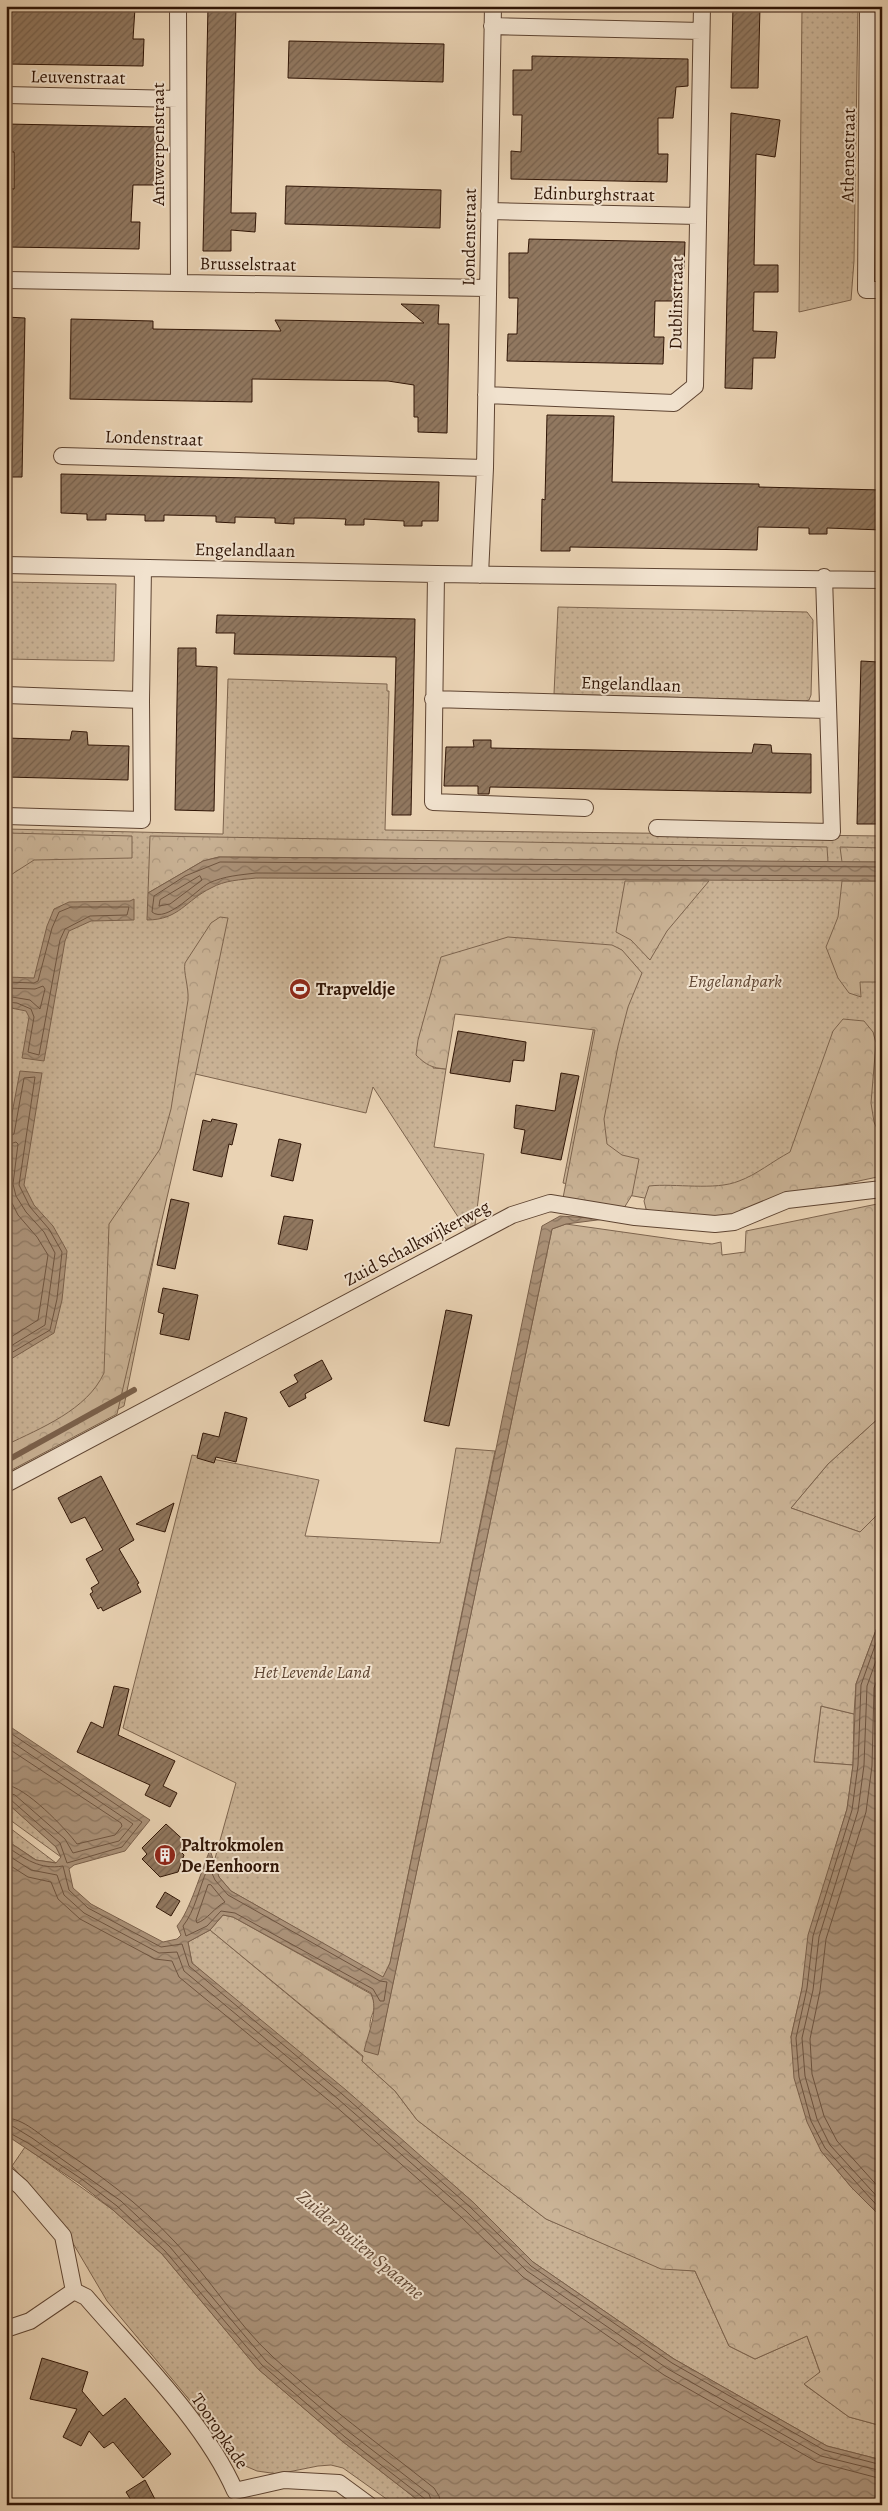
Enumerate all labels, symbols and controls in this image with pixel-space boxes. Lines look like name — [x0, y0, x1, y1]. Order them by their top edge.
street label: Leuvenstraat — [30, 64, 126, 90]
street label: Antwerpenstraat — [146, 82, 170, 207]
street label: Athenestraat — [835, 107, 861, 204]
street label: Edinburghstraat — [533, 181, 655, 207]
street label: Londenstraat — [456, 188, 482, 286]
street label: Brusselstraat — [199, 251, 297, 277]
street label: Dublinstraat — [663, 256, 689, 350]
street label: Londenstraat — [105, 424, 204, 452]
street label: Engelandlaan — [195, 537, 296, 563]
street label: Engelandlaan — [580, 670, 682, 698]
park label: Engelandpark — [688, 969, 782, 993]
sports icon: Trapveldje — [288, 977, 312, 1001]
place label: Trapveldje — [316, 977, 395, 1001]
street label: Zuid Schalkwijkerweg — [340, 1194, 494, 1292]
park label: Het Levende Land — [253, 1660, 371, 1684]
place label: Paltrokmolen De Eenhoorn — [181, 1833, 284, 1878]
building icon: Paltrokmolen De Eenhoorn — [153, 1843, 177, 1867]
water label: Zuider Buiten Spaarne — [291, 2184, 430, 2306]
street label: Tooropkade — [186, 2388, 254, 2474]

